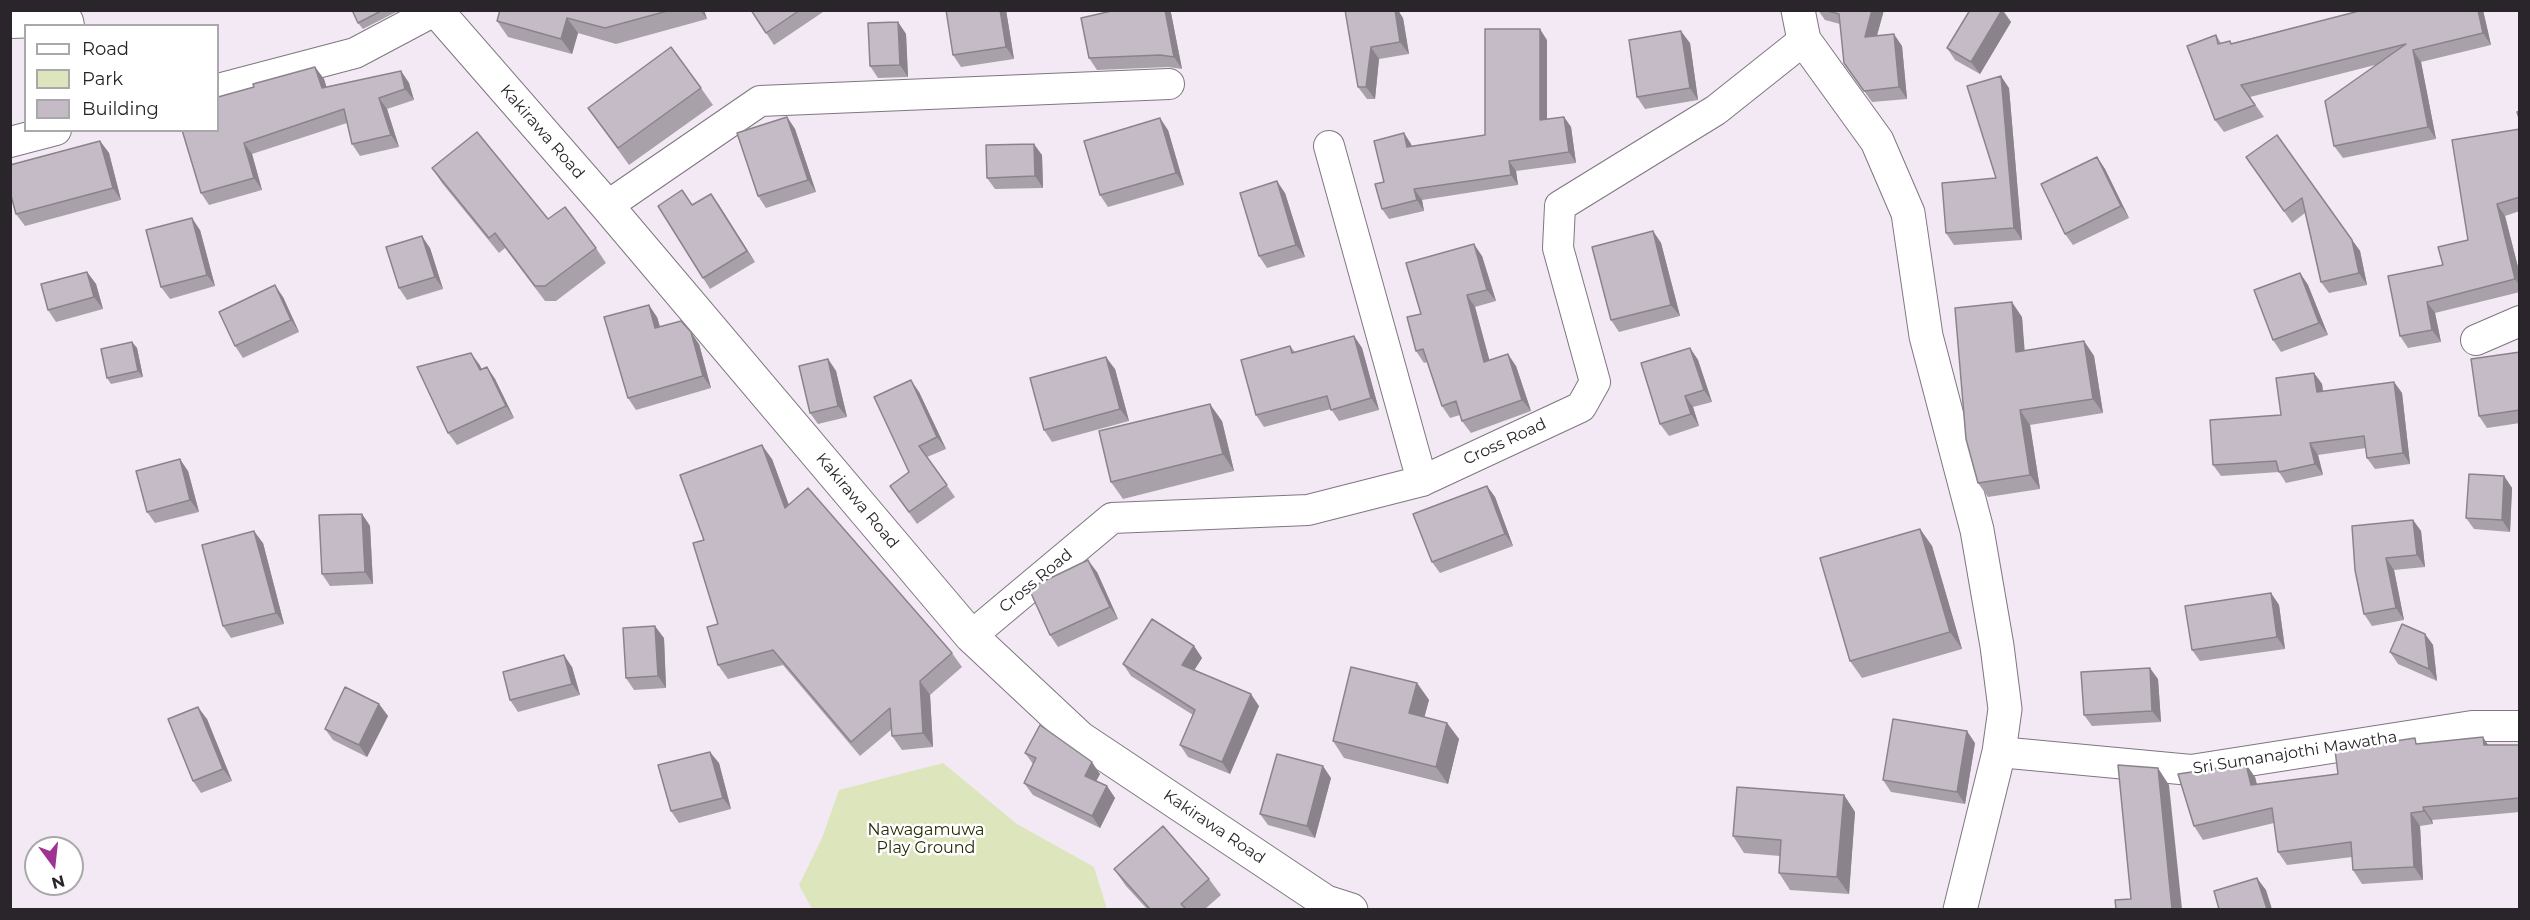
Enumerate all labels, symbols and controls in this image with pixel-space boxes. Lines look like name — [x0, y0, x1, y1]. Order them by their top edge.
legend — [24, 24, 219, 132]
text: Road — [82, 38, 129, 60]
text: Park — [82, 68, 123, 90]
street label: Kakirawa Road — [496, 81, 588, 183]
text: Building — [82, 98, 159, 120]
street label: Cross Road — [1461, 414, 1549, 470]
street label: Kakirawa Road — [811, 449, 903, 553]
street label: Cross Road — [996, 545, 1076, 617]
street label: Sri Sumanajothi Mawatha — [2191, 727, 2399, 779]
street label: Kakirawa Road — [1159, 786, 1269, 868]
park label: Nawagamuwa Play Ground — [868, 820, 984, 858]
north arrow — [24, 836, 84, 896]
text: N — [50, 871, 67, 893]

